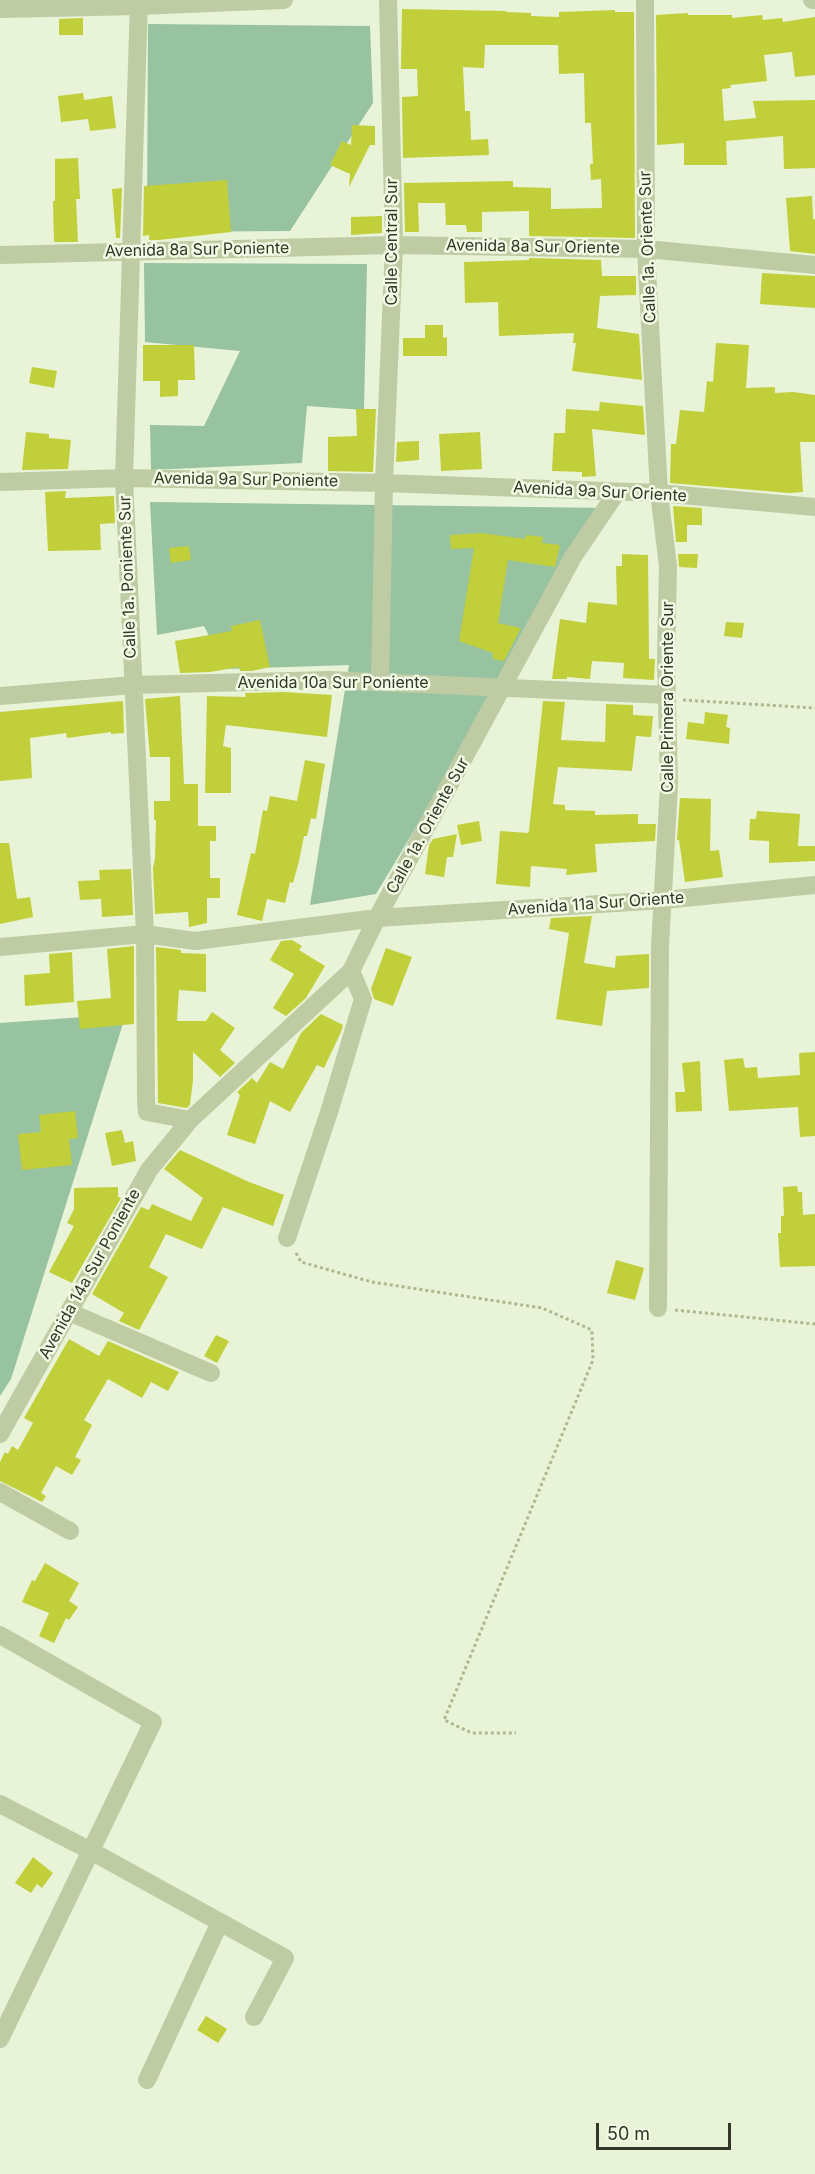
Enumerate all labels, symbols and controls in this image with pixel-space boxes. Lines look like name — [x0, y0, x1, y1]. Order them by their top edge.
street label: Calle 1a. Oriente Sur — [636, 170, 660, 324]
street label: Calle Central Sur — [382, 178, 402, 306]
street label: Avenida 8a Sur Oriente — [446, 236, 620, 258]
street label: Avenida 8a Sur Poniente — [105, 239, 289, 261]
street label: Avenida 9a Sur Poniente — [154, 469, 338, 491]
street label: Avenida 9a Sur Oriente — [513, 478, 687, 506]
street label: Calle 1a. Poniente Sur — [116, 495, 140, 659]
street label: Calle Primera Oriente Sur — [658, 601, 678, 793]
street label: Avenida 10a Sur Poniente — [237, 673, 429, 693]
street label: Calle 1a. Oriente Sur — [383, 755, 473, 897]
street label: Avenida 11a Sur Oriente — [507, 888, 685, 920]
street label: Avenida 14a Sur Poniente — [35, 1186, 145, 1362]
scale bar — [599, 2111, 734, 2149]
text: 50 m — [607, 2123, 650, 2144]

